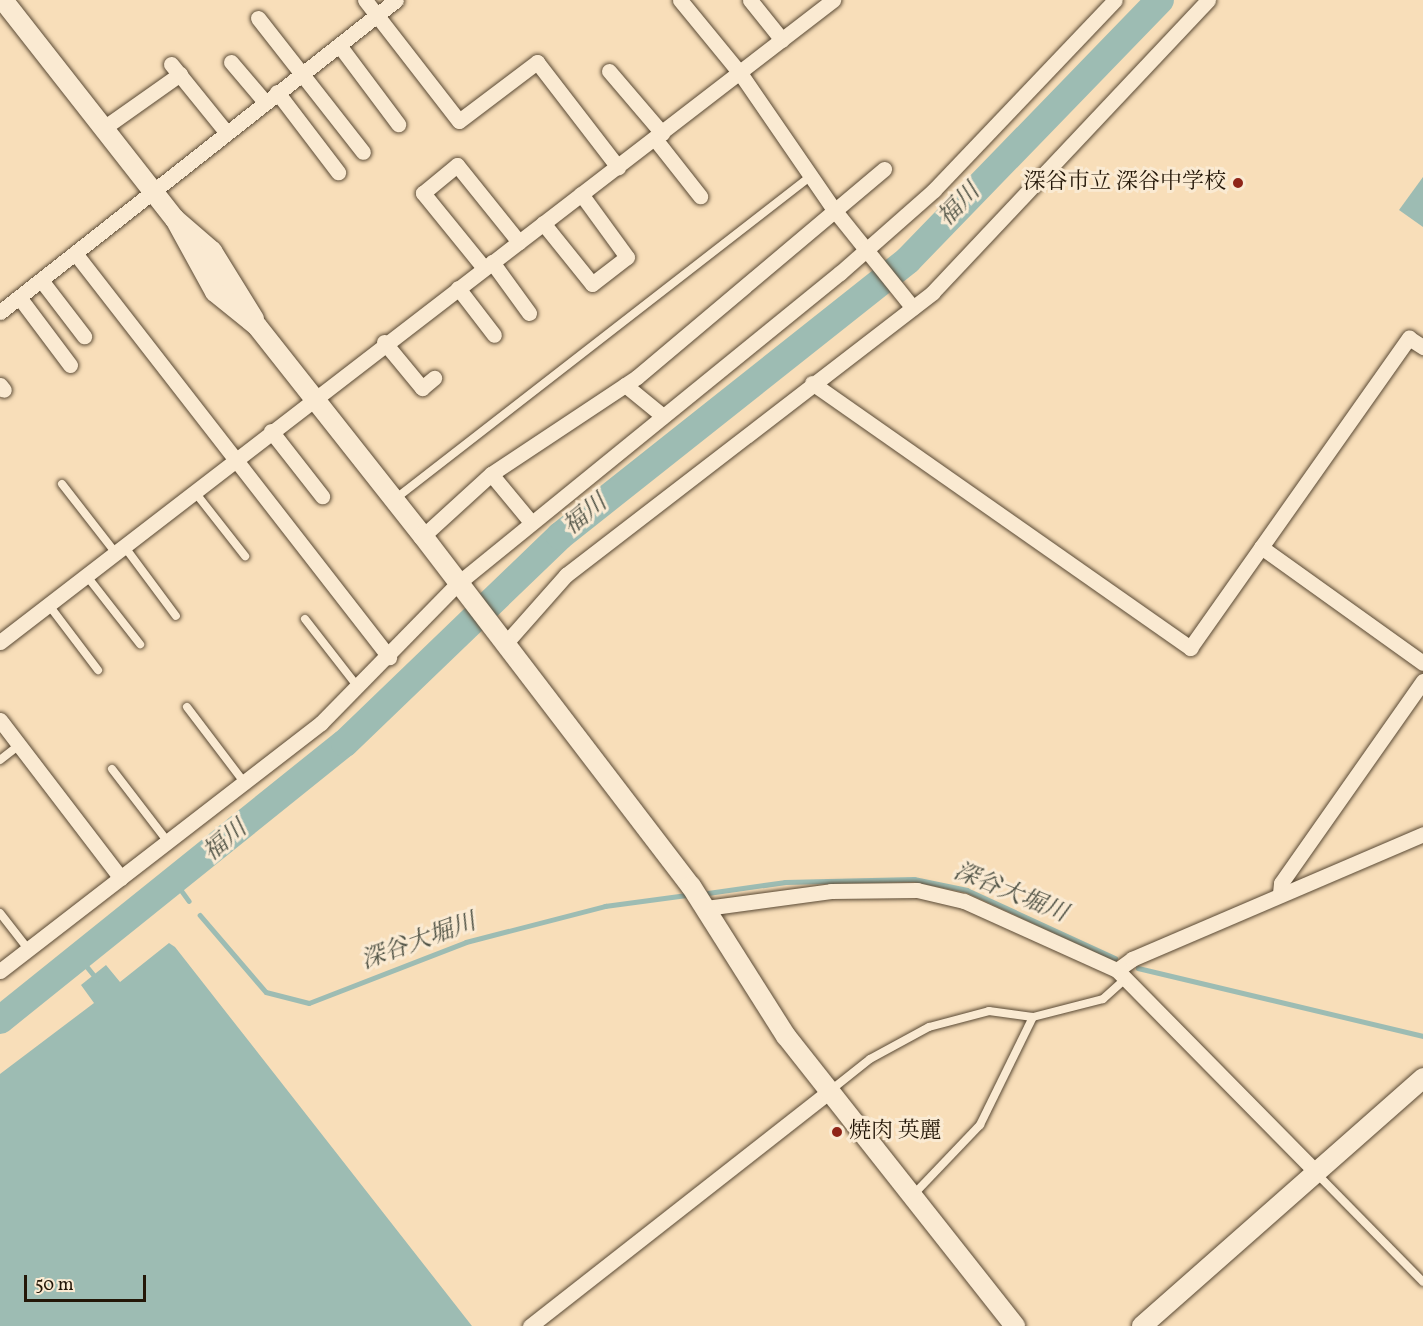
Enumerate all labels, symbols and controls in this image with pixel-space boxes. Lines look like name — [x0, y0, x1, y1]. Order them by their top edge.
place label: 深谷市立 深谷中学校 — [1024, 170, 1226, 196]
marker: 深谷市立 深谷中学校 — [1231, 176, 1245, 190]
water label: 福川 — [933, 179, 987, 233]
water label: 福川 — [558, 490, 614, 542]
water label: 福川 — [198, 816, 254, 868]
water label: 深谷大堀川 — [949, 858, 1071, 930]
water label: 深谷大堀川 — [358, 909, 480, 977]
place label: 焼肉 英麗 — [849, 1119, 941, 1145]
marker: 焼肉 英麗 — [830, 1125, 844, 1139]
scale bar — [27, 1263, 148, 1301]
text: 50 m — [35, 1273, 74, 1298]

